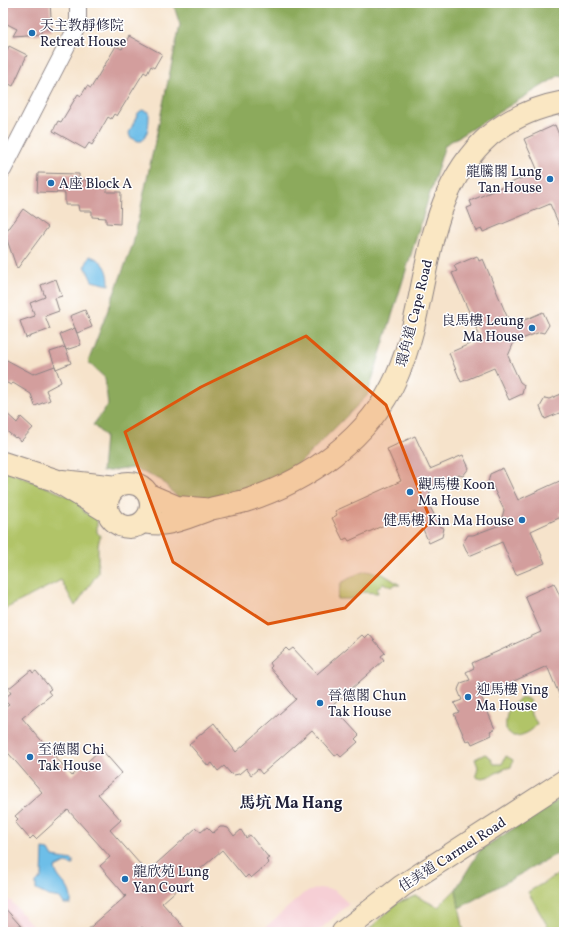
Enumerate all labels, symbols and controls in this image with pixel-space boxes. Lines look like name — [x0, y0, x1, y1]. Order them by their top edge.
place label: 天主教靜修院 Retreat House — [40, 17, 127, 52]
marker: 天主教靜修院 Retreat House — [27, 28, 37, 38]
place label: 龍騰閣 Lung Tan House — [466, 163, 542, 198]
marker: 龍騰閣 Lung Tan House — [545, 174, 555, 184]
place label: A座 Block A — [59, 175, 132, 194]
marker: A座 Block A — [46, 178, 56, 188]
street label: 環角道 Cape Road — [393, 258, 438, 369]
place label: 良馬樓 Leung Ma House — [441, 312, 524, 347]
marker: 良馬樓 Leung Ma House — [527, 323, 537, 333]
place label: 觀馬樓 Koon Ma House — [418, 476, 495, 511]
marker: 觀馬樓 Koon Ma House — [405, 487, 415, 497]
place label: 健馬樓 Kin Ma House — [383, 512, 514, 531]
marker: 健馬樓 Kin Ma House — [517, 515, 527, 525]
place label: 迎馬樓 Ying Ma House — [476, 681, 549, 716]
place label: 晉德閣 Chun Tak House — [328, 687, 407, 722]
marker: 迎馬樓 Ying Ma House — [463, 692, 473, 702]
marker: 晉德閣 Chun Tak House — [315, 698, 325, 708]
place label: 至德閣 Chi Tak House — [38, 741, 105, 776]
marker: 至德閣 Chi Tak House — [25, 752, 35, 762]
district label: 馬坑 Ma Hang — [239, 793, 343, 815]
street label: 佳美道 Carmel Road — [395, 813, 510, 897]
place label: 龍欣苑 Lung Yan Court — [133, 863, 209, 898]
marker: 龍欣苑 Lung Yan Court — [120, 874, 130, 884]

